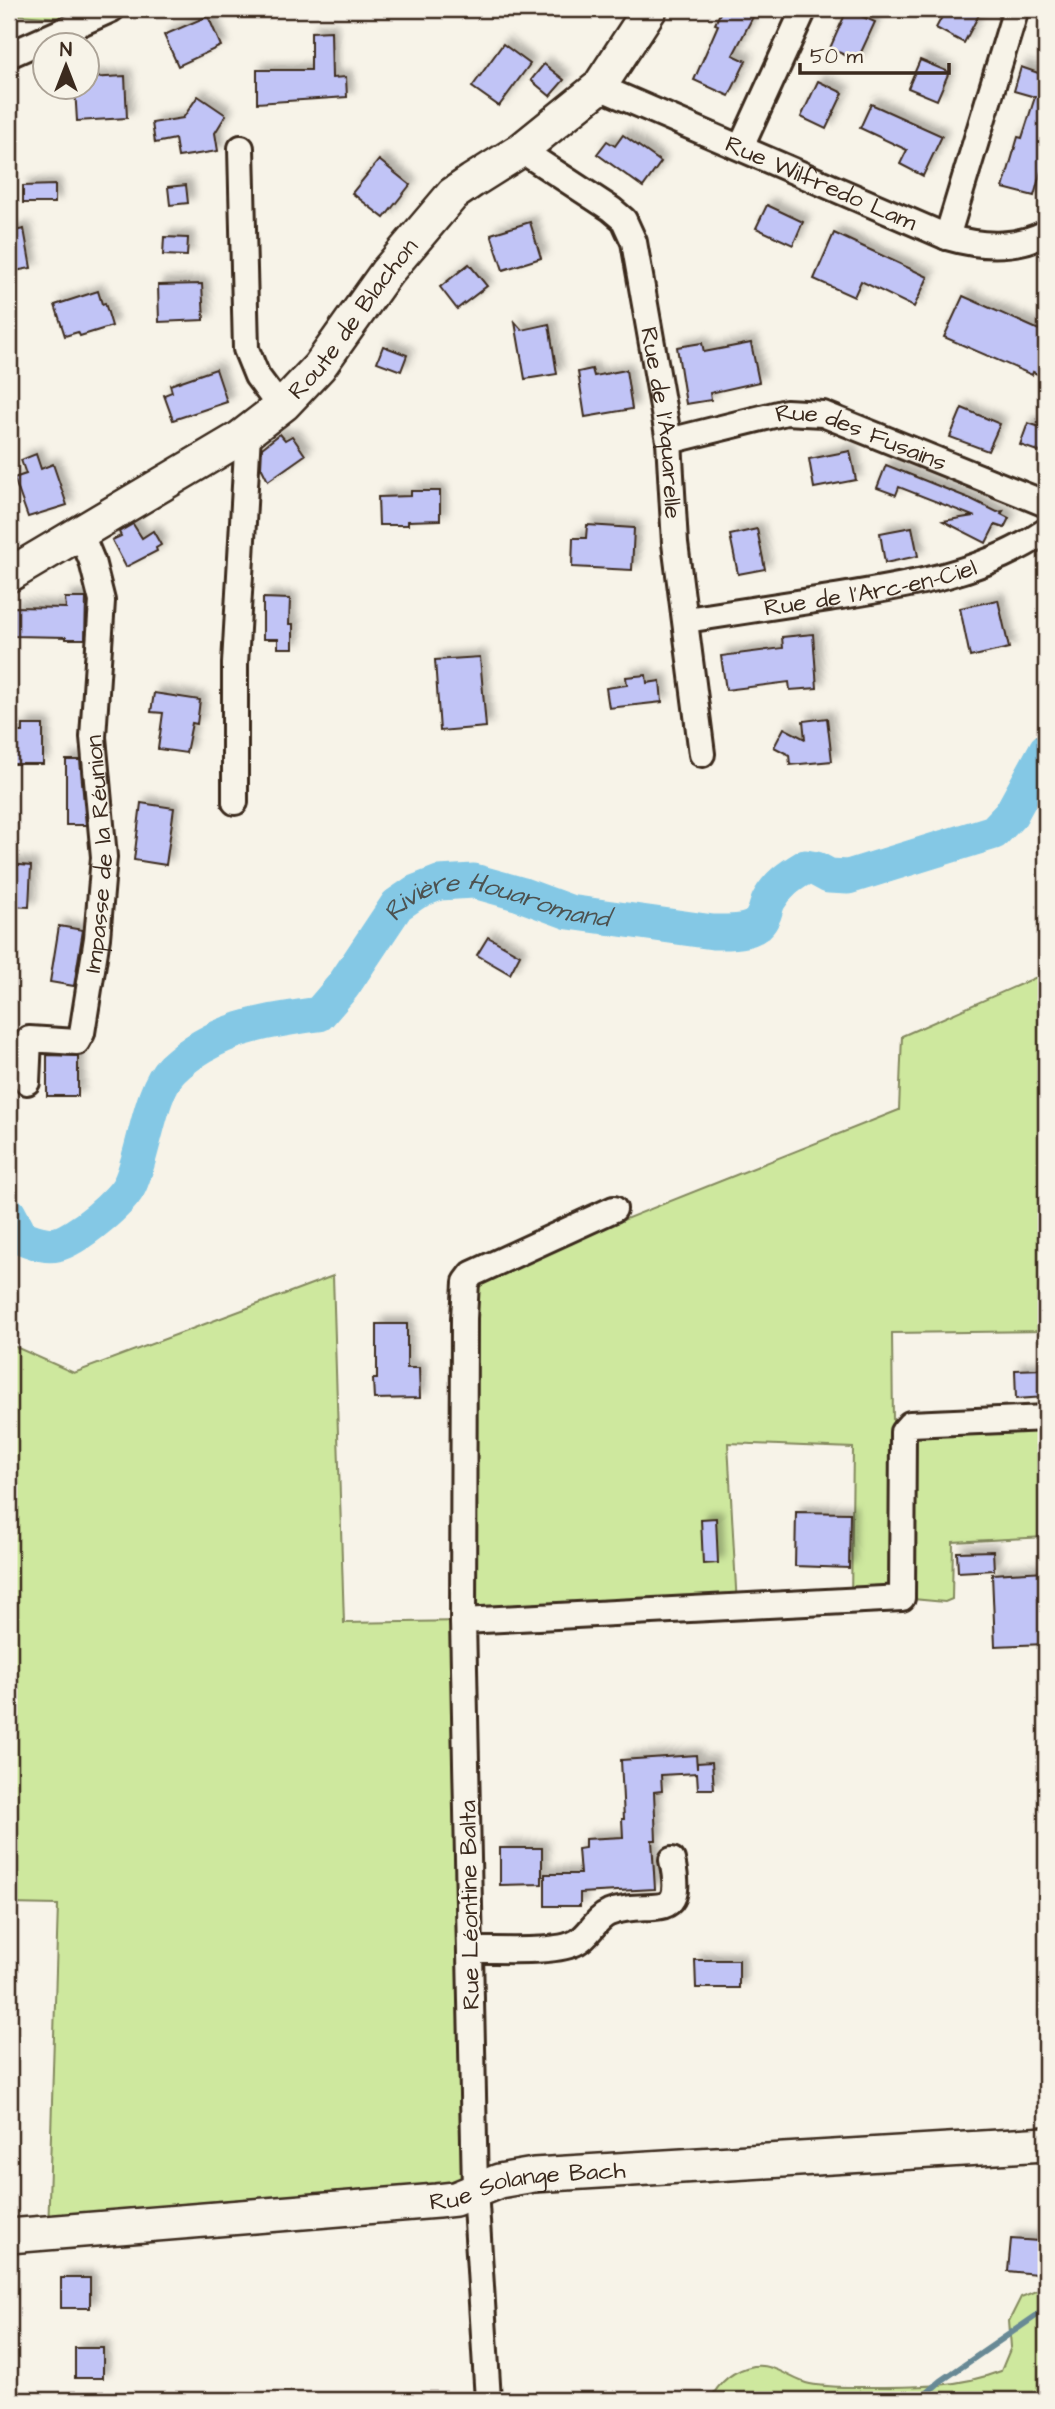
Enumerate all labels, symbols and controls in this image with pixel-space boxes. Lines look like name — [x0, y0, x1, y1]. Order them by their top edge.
north arrow — [32, 32, 102, 102]
scale bar — [800, 32, 948, 76]
text: N — [60, 37, 72, 64]
text: 50 m — [810, 42, 864, 71]
street label: Rue Wilfredo Lam — [720, 127, 922, 240]
street label: Route de Blachon — [281, 231, 426, 408]
street label: Rue de l'Aquarelle — [631, 324, 690, 520]
street label: Rue des Fusains — [772, 395, 952, 480]
street label: Rue de l'Arc-en-Ciel — [762, 551, 981, 626]
street label: Impasse de la Réunion — [76, 734, 122, 975]
text: Rivière Houaromand — [375, 863, 616, 937]
water label: Rivière Houaromand — [382, 903, 622, 943]
street label: Rue Léontine Balta — [451, 1800, 489, 2010]
street label: Rue Solange Bach — [428, 2153, 627, 2220]

